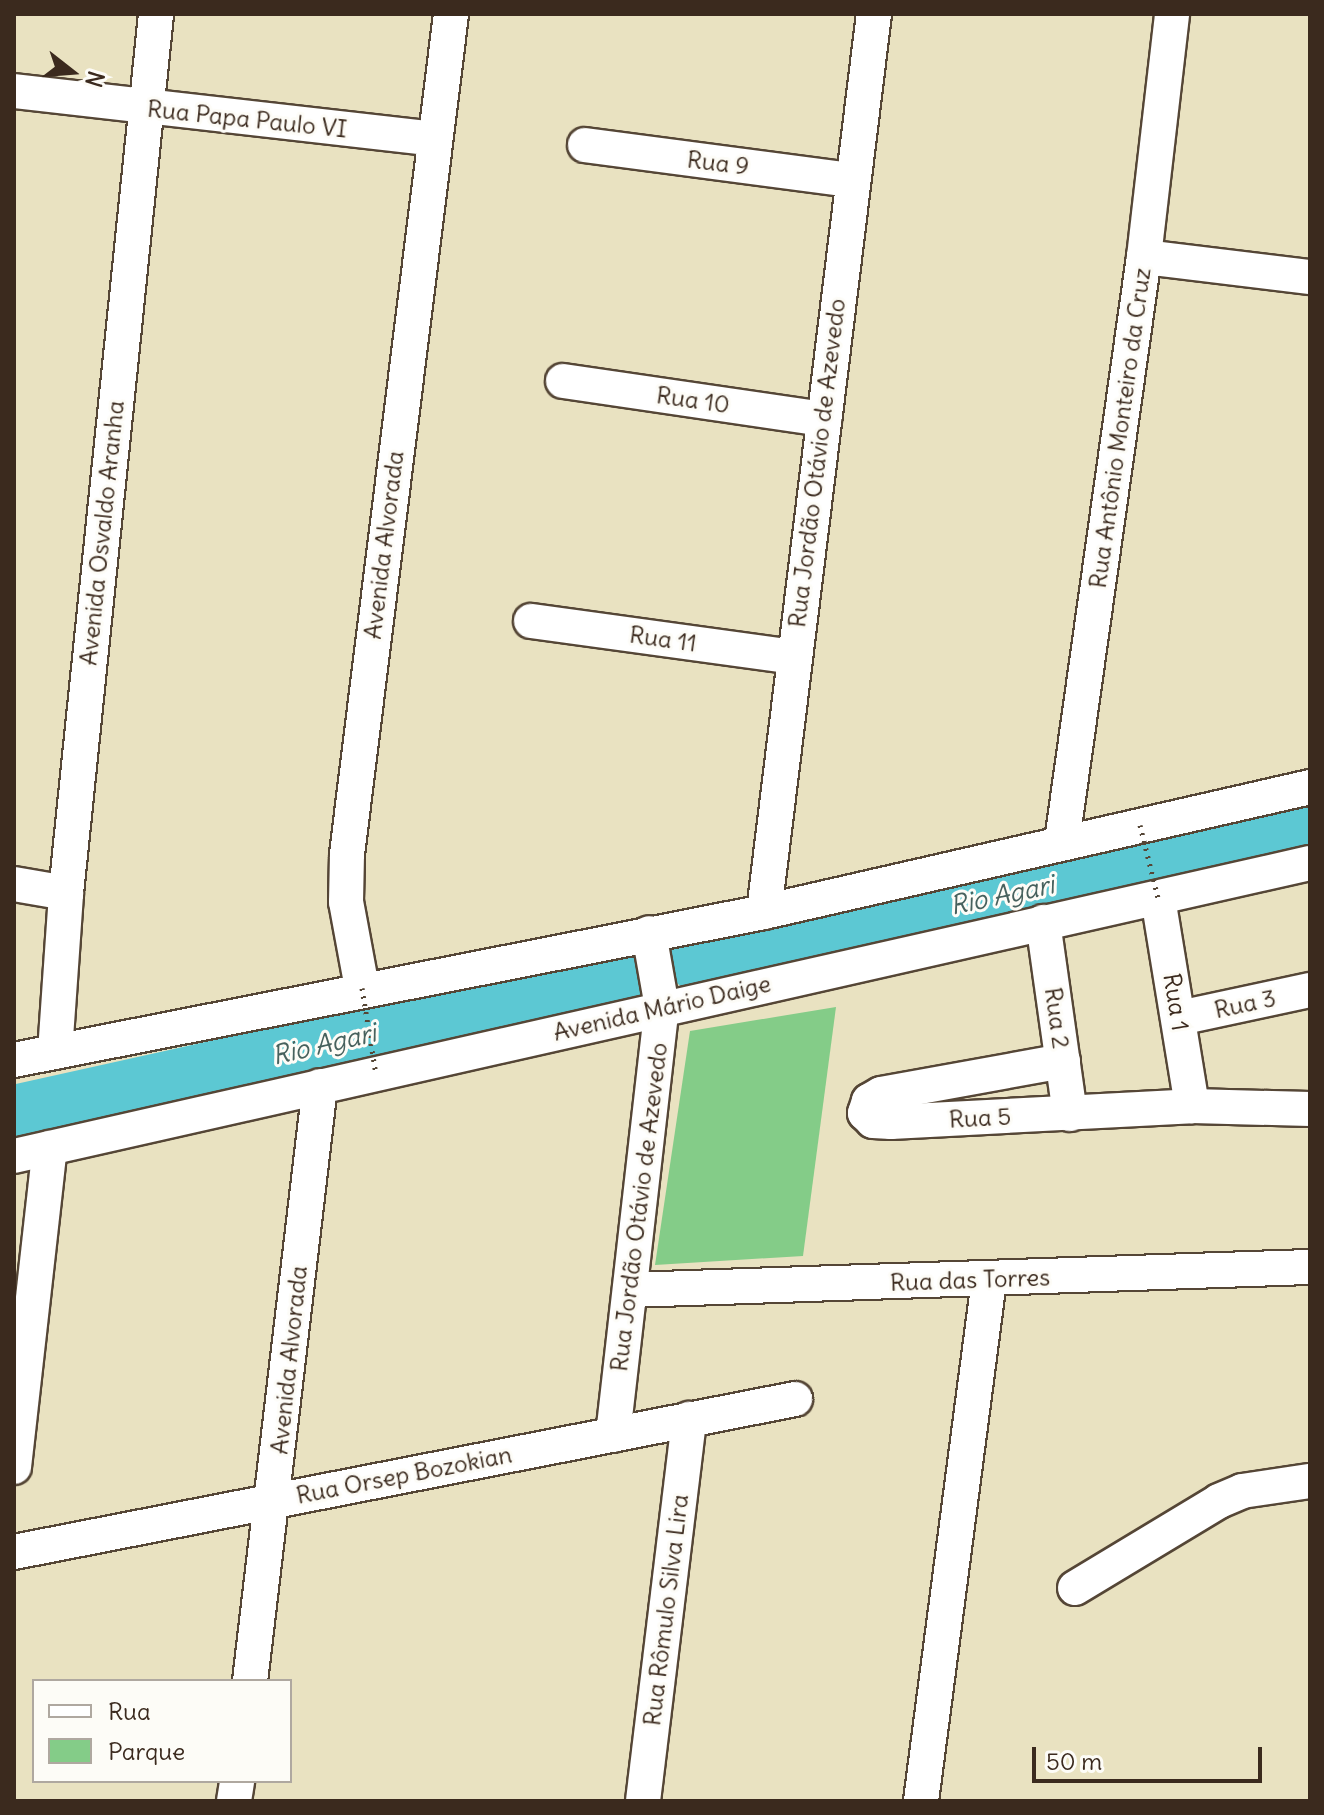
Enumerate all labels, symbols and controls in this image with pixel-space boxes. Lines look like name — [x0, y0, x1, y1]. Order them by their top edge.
north arrow — [32, 32, 112, 112]
text: N — [79, 68, 111, 90]
street label: Rua Papa Paulo VI — [146, 94, 348, 144]
street label: Rua 9 — [685, 145, 751, 181]
street label: Rua Antônio Monteiro da Cruz — [1083, 266, 1157, 590]
street label: Rua Jordão Otávio de Azevedo — [783, 297, 851, 629]
street label: Rua 10 — [654, 381, 732, 419]
street label: Avenida Osvaldo Aranha — [74, 399, 130, 667]
street label: Avenida Alvorada — [358, 449, 410, 641]
street label: Rua 11 — [628, 620, 698, 658]
water label: Rio Agari — [947, 869, 1057, 921]
street label: Avenida Mário Daige — [550, 969, 774, 1047]
street label: Rua 1 — [1157, 971, 1195, 1033]
street label: Rua 3 — [1212, 983, 1278, 1025]
street label: Rua 2 — [1038, 985, 1076, 1051]
water label: Rio Agari — [269, 1017, 379, 1071]
street label: Rua Jordão Otávio de Azevedo — [605, 1041, 673, 1373]
street label: Rua 5 — [948, 1102, 1012, 1134]
street label: Rua das Torres — [889, 1263, 1051, 1297]
street label: Avenida Alvorada — [265, 1264, 313, 1456]
street label: Rua Orsep Bozokian — [294, 1440, 514, 1510]
street label: Rua Rômulo Silva Lira — [637, 1492, 695, 1728]
legend — [32, 1679, 292, 1783]
text: Rua — [108, 1696, 151, 1726]
scale bar — [1036, 1731, 1266, 1781]
text: Parque — [108, 1736, 185, 1766]
text: 50 m — [1046, 1746, 1102, 1776]

